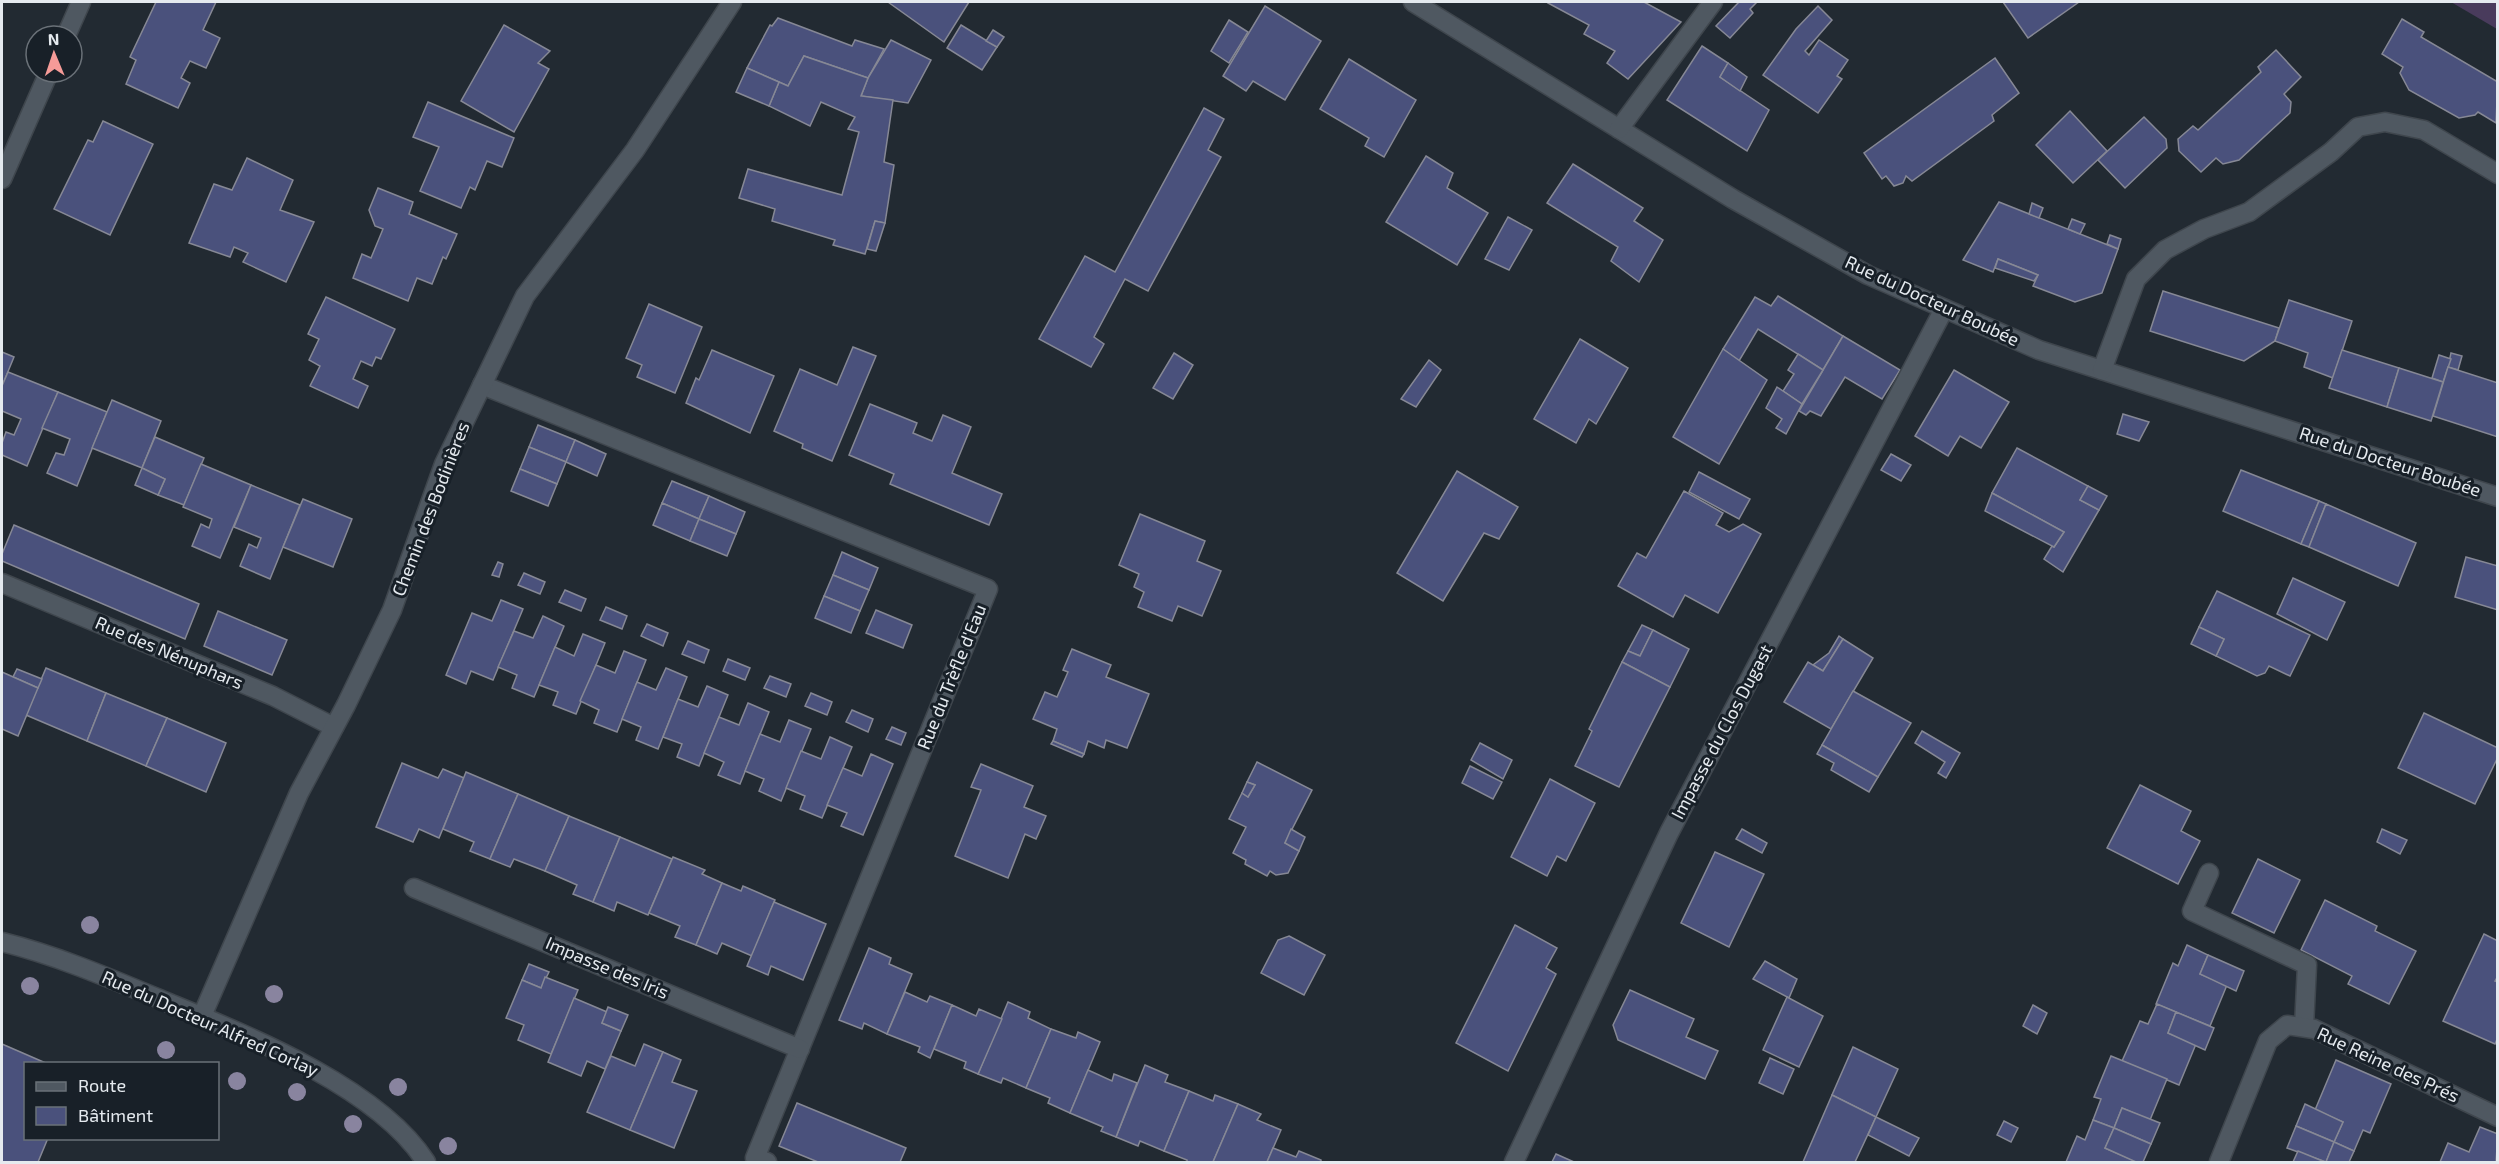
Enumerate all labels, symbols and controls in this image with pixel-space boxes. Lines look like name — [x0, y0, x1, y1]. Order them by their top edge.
north arrow — [24, 24, 84, 84]
text: N — [47, 29, 60, 48]
street label: Rue du Docteur Boubée — [1842, 250, 2023, 350]
street label: Chemin des Bodinières — [387, 418, 473, 599]
street label: Rue du Docteur Boubée — [2297, 421, 2484, 501]
street label: Rue du Trèfle d'Eau — [912, 601, 990, 752]
street label: Rue des Nénuphars — [92, 611, 247, 693]
street label: Impasse du Clos Dugast — [1666, 640, 1777, 823]
street label: Impasse des Iris — [543, 931, 672, 1003]
street label: Rue du Docteur Alfred Corlay — [99, 965, 322, 1081]
street label: Rue Reine des Prés — [2314, 1022, 2463, 1107]
legend — [24, 1062, 219, 1140]
text: Route — [78, 1074, 126, 1096]
text: Bâtiment — [78, 1104, 153, 1126]

